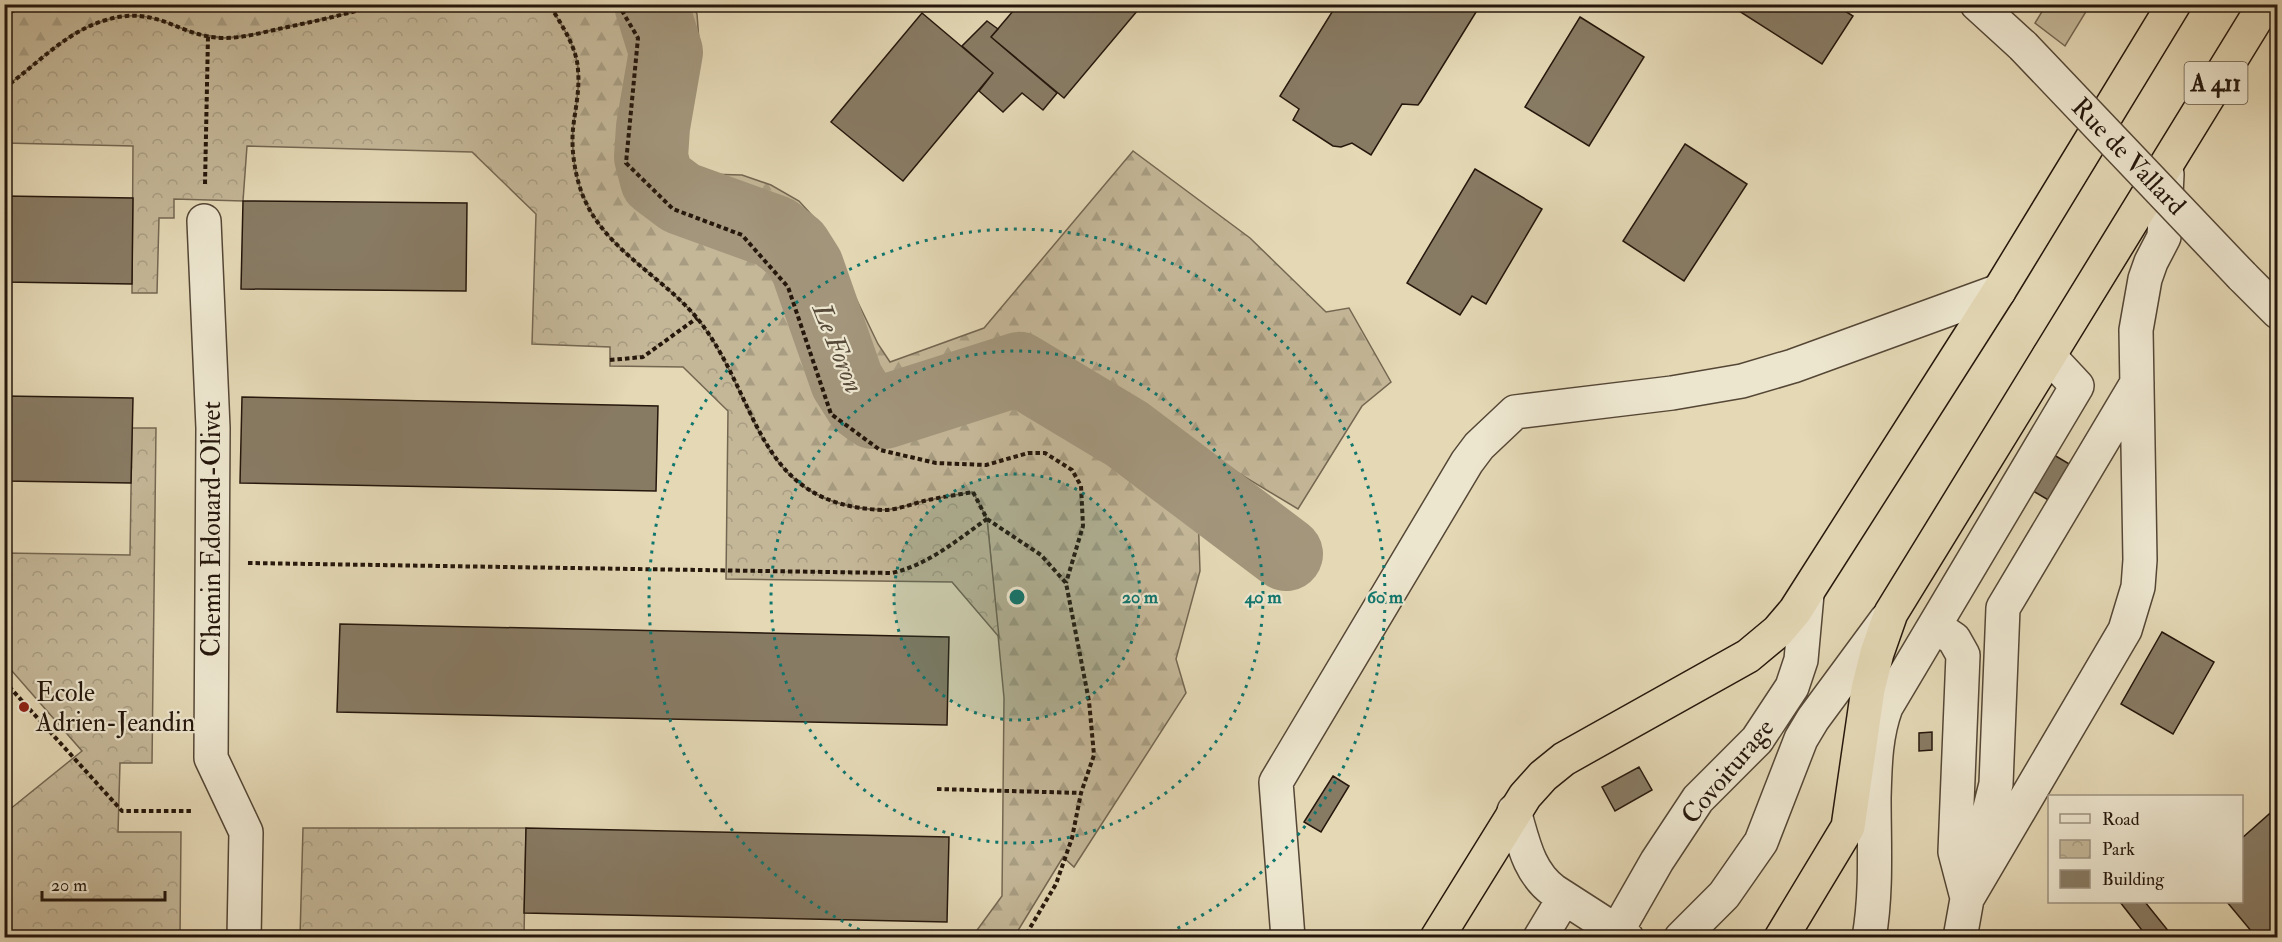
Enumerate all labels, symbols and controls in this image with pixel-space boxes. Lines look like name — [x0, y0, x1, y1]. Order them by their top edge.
road number: A 411 — [2184, 62, 2248, 104]
street label: Rue de Vallard — [2064, 91, 2192, 222]
water label: Le Foron — [804, 298, 870, 398]
street label: Chemin Edouard-Olivet — [196, 401, 228, 657]
text: 20 m — [1122, 586, 1159, 609]
text: 40 m — [1244, 586, 1282, 609]
text: 60 m — [1367, 586, 1404, 609]
centre of rings — [1007, 587, 1027, 607]
place label: Ecole Adrien-Jeandin — [35, 677, 195, 739]
marker: Ecole Adrien-Jeandin — [17, 700, 31, 714]
street label: Covoiturage — [1675, 712, 1781, 831]
legend — [2048, 795, 2243, 903]
text: Road — [2102, 808, 2140, 831]
text: Park — [2102, 838, 2135, 861]
scale bar — [42, 864, 165, 902]
text: Building — [2102, 868, 2165, 891]
text: 20 m — [51, 874, 87, 897]

